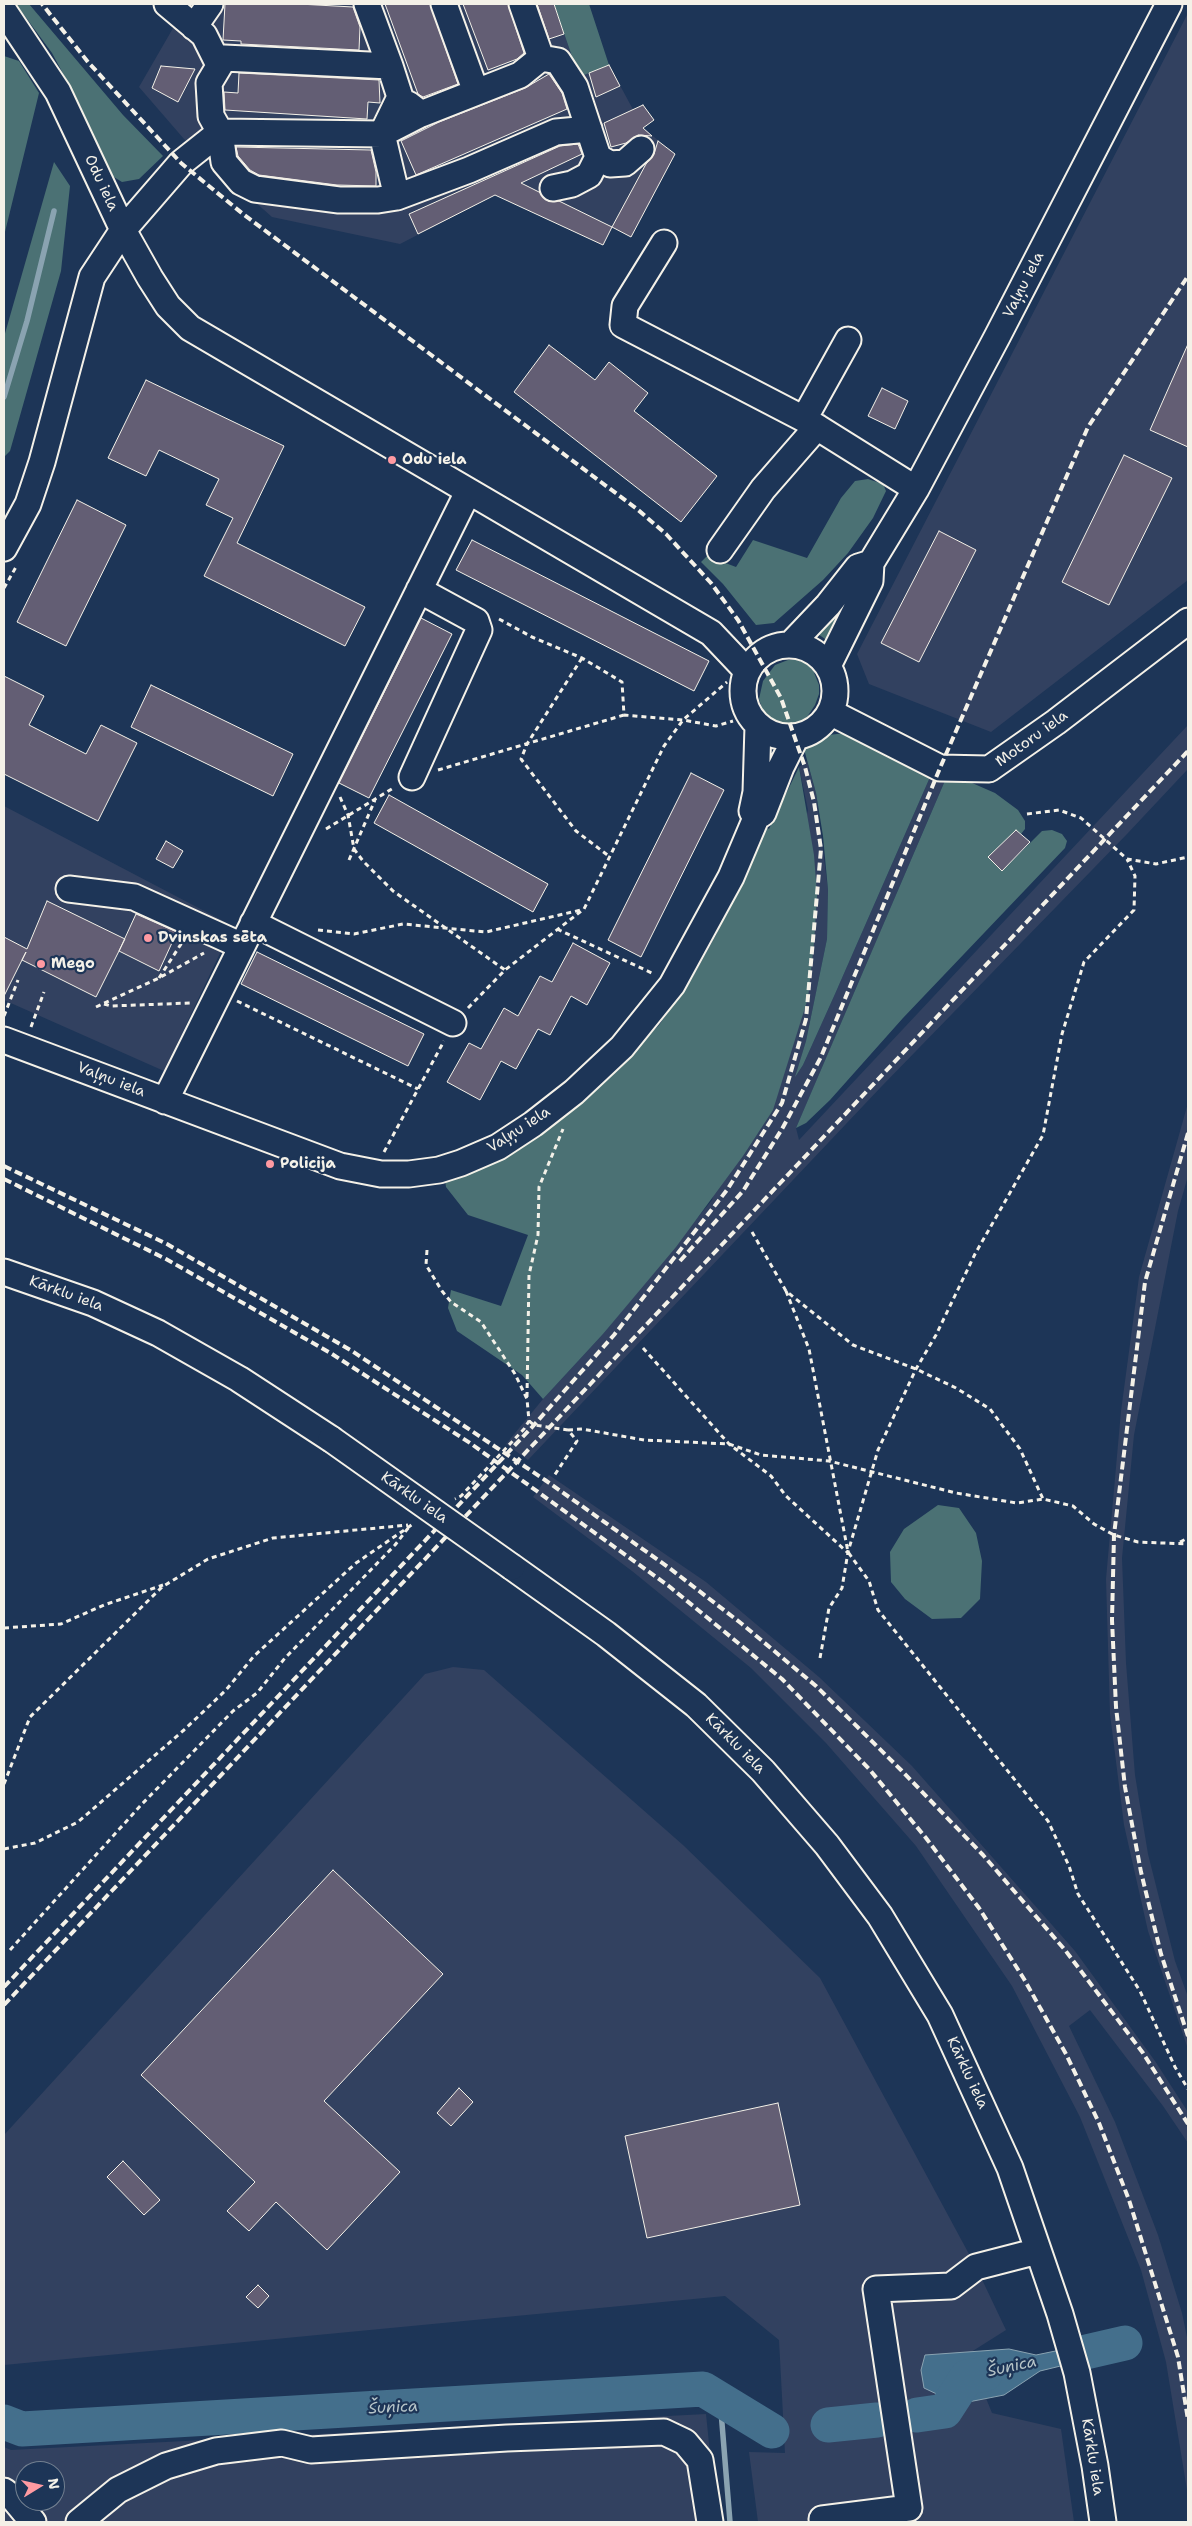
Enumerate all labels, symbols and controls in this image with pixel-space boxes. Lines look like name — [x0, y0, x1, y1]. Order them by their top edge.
street label: Odu iela — [80, 152, 122, 214]
street label: Vaļņu iela — [1000, 249, 1048, 321]
place label: Odu iela — [402, 451, 467, 469]
marker: Odu iela — [386, 454, 398, 466]
street label: Motoru iela — [992, 707, 1072, 771]
place label: Dvinskas sēta — [158, 929, 267, 947]
marker: Dvinskas sēta — [142, 932, 154, 944]
place label: Mego — [51, 955, 95, 973]
marker: Mego — [35, 958, 47, 970]
street label: Vaļņu iela — [74, 1059, 148, 1101]
street label: Vaļņu iela — [484, 1103, 554, 1157]
place label: Policija — [280, 1155, 336, 1173]
marker: Policija — [264, 1158, 276, 1170]
street label: Kārklu iela — [26, 1272, 106, 1316]
street label: Kārklu iela — [377, 1468, 451, 1528]
street label: Kārklu iela — [701, 1710, 769, 1778]
street label: Kārklu iela — [942, 2034, 992, 2112]
water label: Šuņica — [986, 2352, 1038, 2382]
water label: Šuņica — [368, 2397, 418, 2419]
street label: Kārklu iela — [1077, 2417, 1107, 2497]
north arrow — [15, 2461, 65, 2511]
text: N — [44, 2477, 64, 2491]

